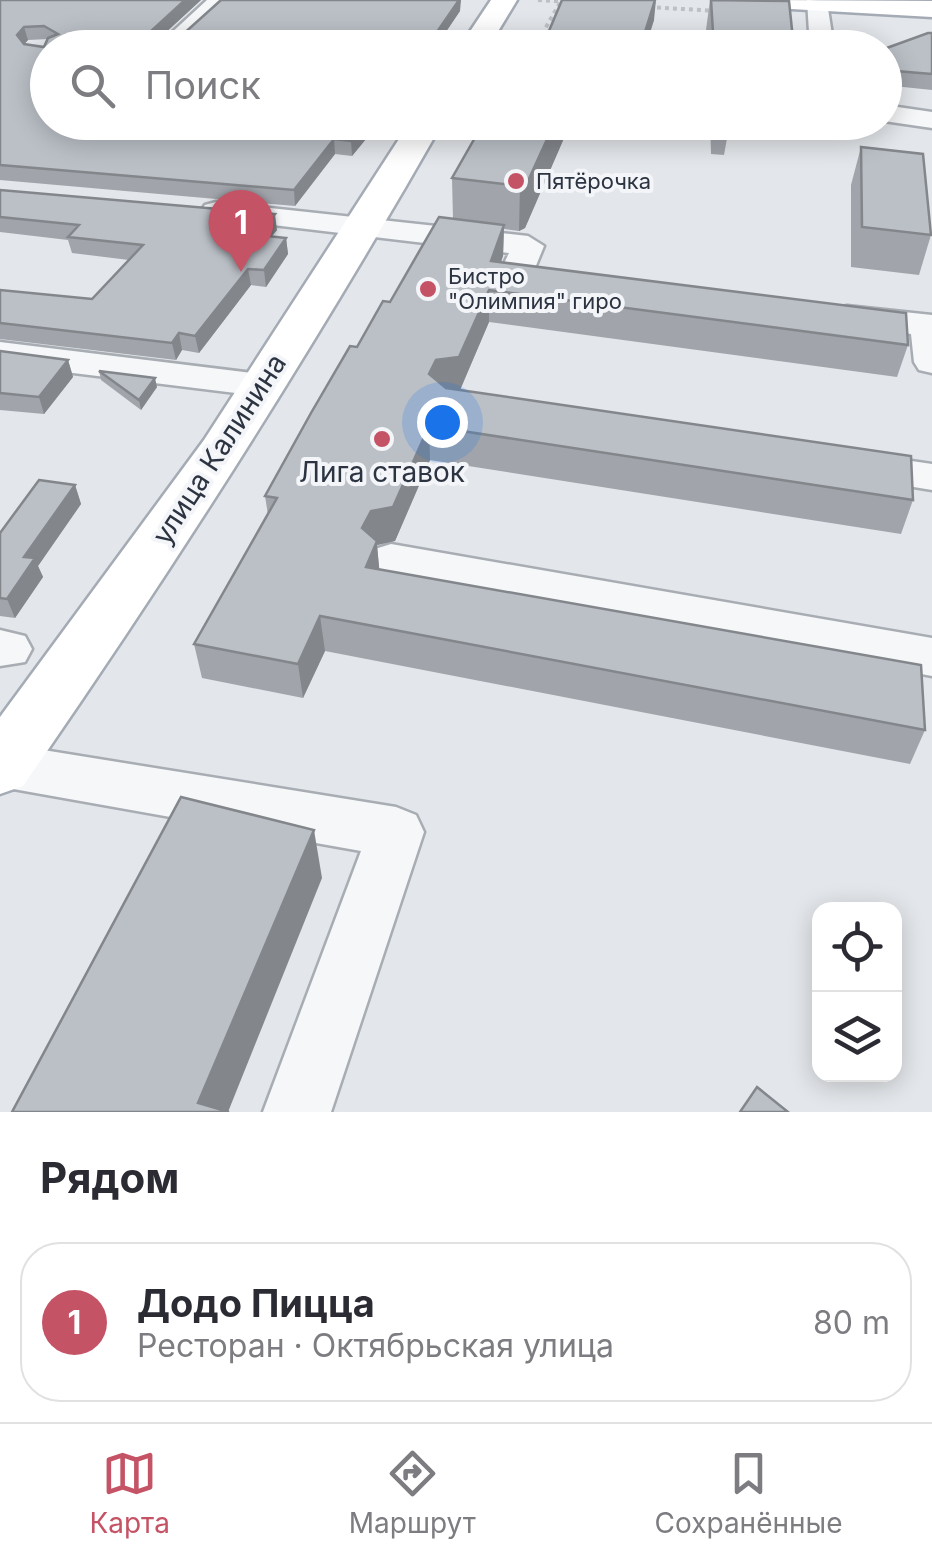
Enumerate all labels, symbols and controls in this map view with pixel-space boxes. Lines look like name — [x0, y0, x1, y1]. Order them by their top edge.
search box — [30, 30, 902, 140]
icon: search — [65, 58, 120, 113]
text: Поиск — [145, 62, 261, 108]
place label: Пятёрочка — [536, 168, 651, 194]
marker: Пятёрочка — [505, 170, 527, 192]
pin: 1 — [208, 190, 274, 272]
place label: Бистро "Олимпия" гиро — [448, 263, 622, 314]
marker: Бистро "Олимпия" гиро — [417, 278, 439, 300]
street label: улица Калинина — [145, 347, 293, 551]
your location — [417, 397, 468, 448]
marker: Лига ставок — [371, 428, 393, 450]
place label: Лига ставок — [299, 455, 465, 489]
map controls — [812, 902, 902, 1082]
button: locate — [812, 902, 902, 992]
button: layers — [812, 992, 902, 1082]
text: Рядом — [40, 1152, 179, 1203]
text: Додо Пицца — [137, 1280, 375, 1326]
text: 1 — [68, 1303, 81, 1342]
text: 80 m — [813, 1303, 890, 1342]
text: Ресторан · Октябрьская улица — [137, 1326, 614, 1365]
tab: Карта — [89, 1446, 170, 1540]
tab: Маршрут — [349, 1446, 476, 1540]
tab: Сохранённые — [655, 1446, 843, 1540]

